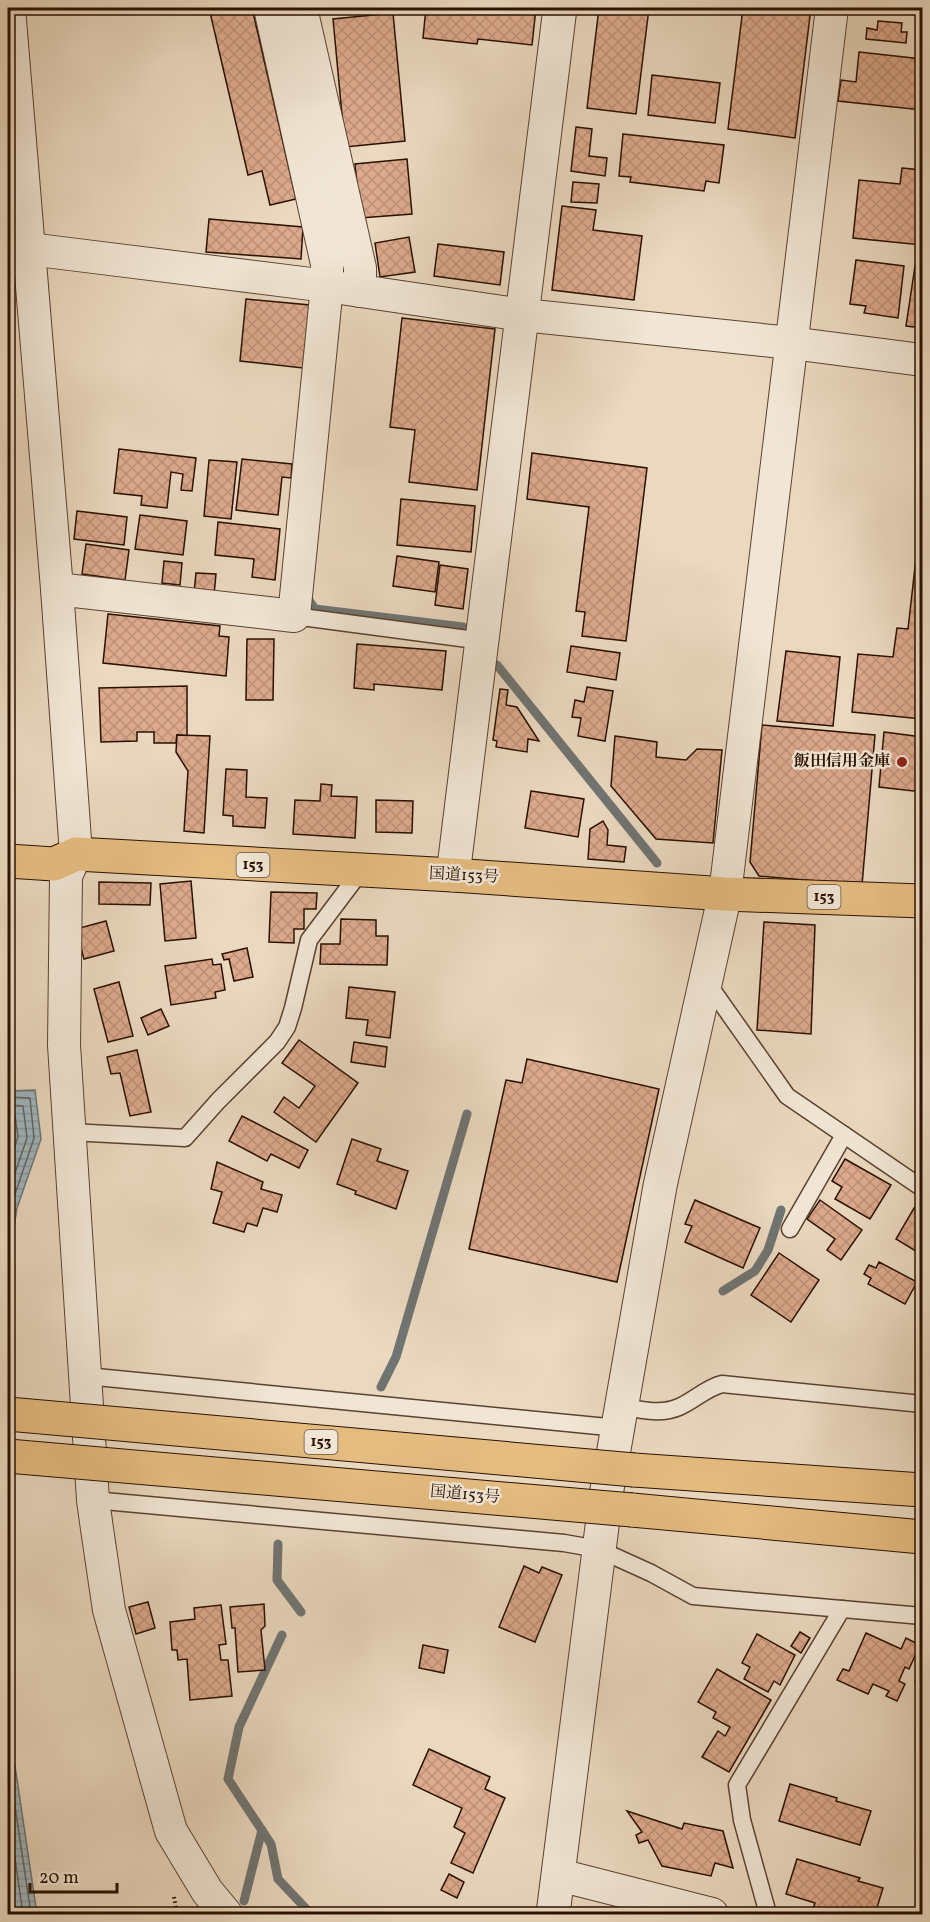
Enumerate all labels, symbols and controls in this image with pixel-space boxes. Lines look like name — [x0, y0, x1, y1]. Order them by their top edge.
place label: 飯田信用金庫 — [794, 751, 890, 773]
marker: 飯田信用金庫 — [895, 755, 909, 769]
road number: 153 — [236, 853, 270, 877]
street label: 国道153号 — [428, 863, 500, 889]
road number: 153 — [808, 885, 840, 909]
road number: 153 — [304, 1430, 338, 1454]
street label: 国道153号 — [429, 1481, 501, 1509]
scale bar — [30, 1856, 117, 1894]
text: 20 m — [39, 1866, 79, 1891]

